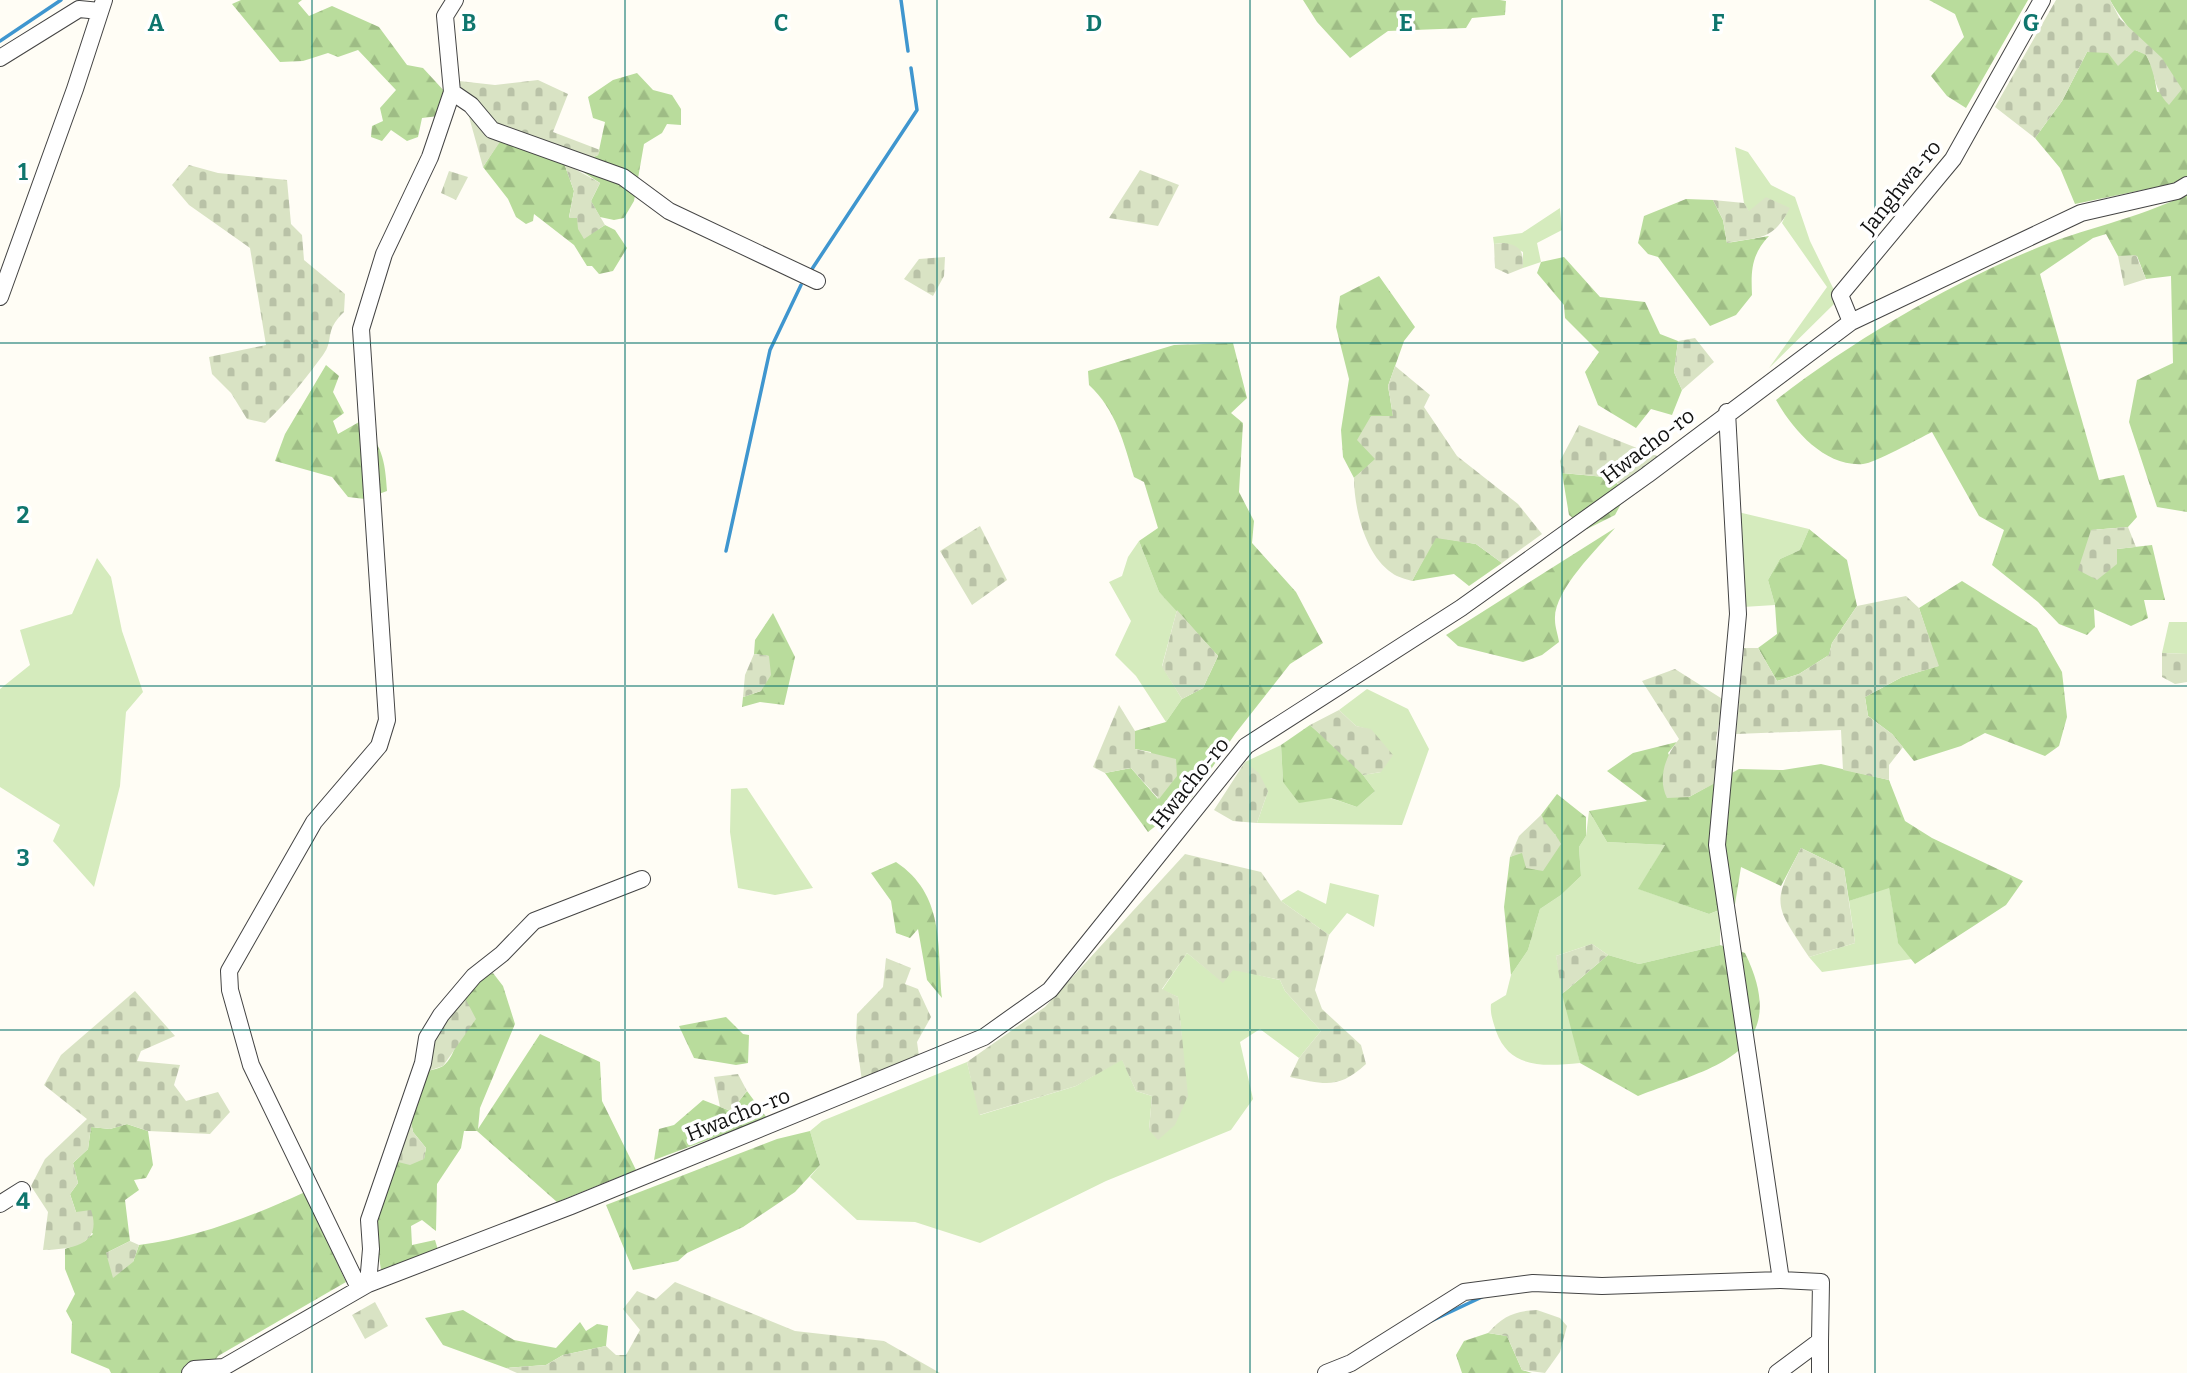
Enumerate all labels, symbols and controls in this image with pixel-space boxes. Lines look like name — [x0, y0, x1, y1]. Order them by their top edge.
text: A — [148, 9, 165, 37]
text: B — [462, 9, 476, 37]
text: C — [774, 9, 788, 37]
text: D — [1086, 9, 1102, 37]
text: E — [1399, 9, 1413, 37]
text: F — [1712, 9, 1725, 37]
text: G — [2023, 9, 2040, 37]
street label: Janghwa-ro — [1855, 135, 1947, 240]
text: 1 — [18, 158, 28, 186]
street label: Hwacho-ro — [1596, 402, 1700, 490]
text: 2 — [17, 501, 30, 529]
street label: Hwacho-ro — [1145, 732, 1235, 834]
text: 3 — [16, 844, 30, 872]
street label: Hwacho-ro — [682, 1082, 794, 1148]
text: 4 — [16, 1187, 30, 1215]

